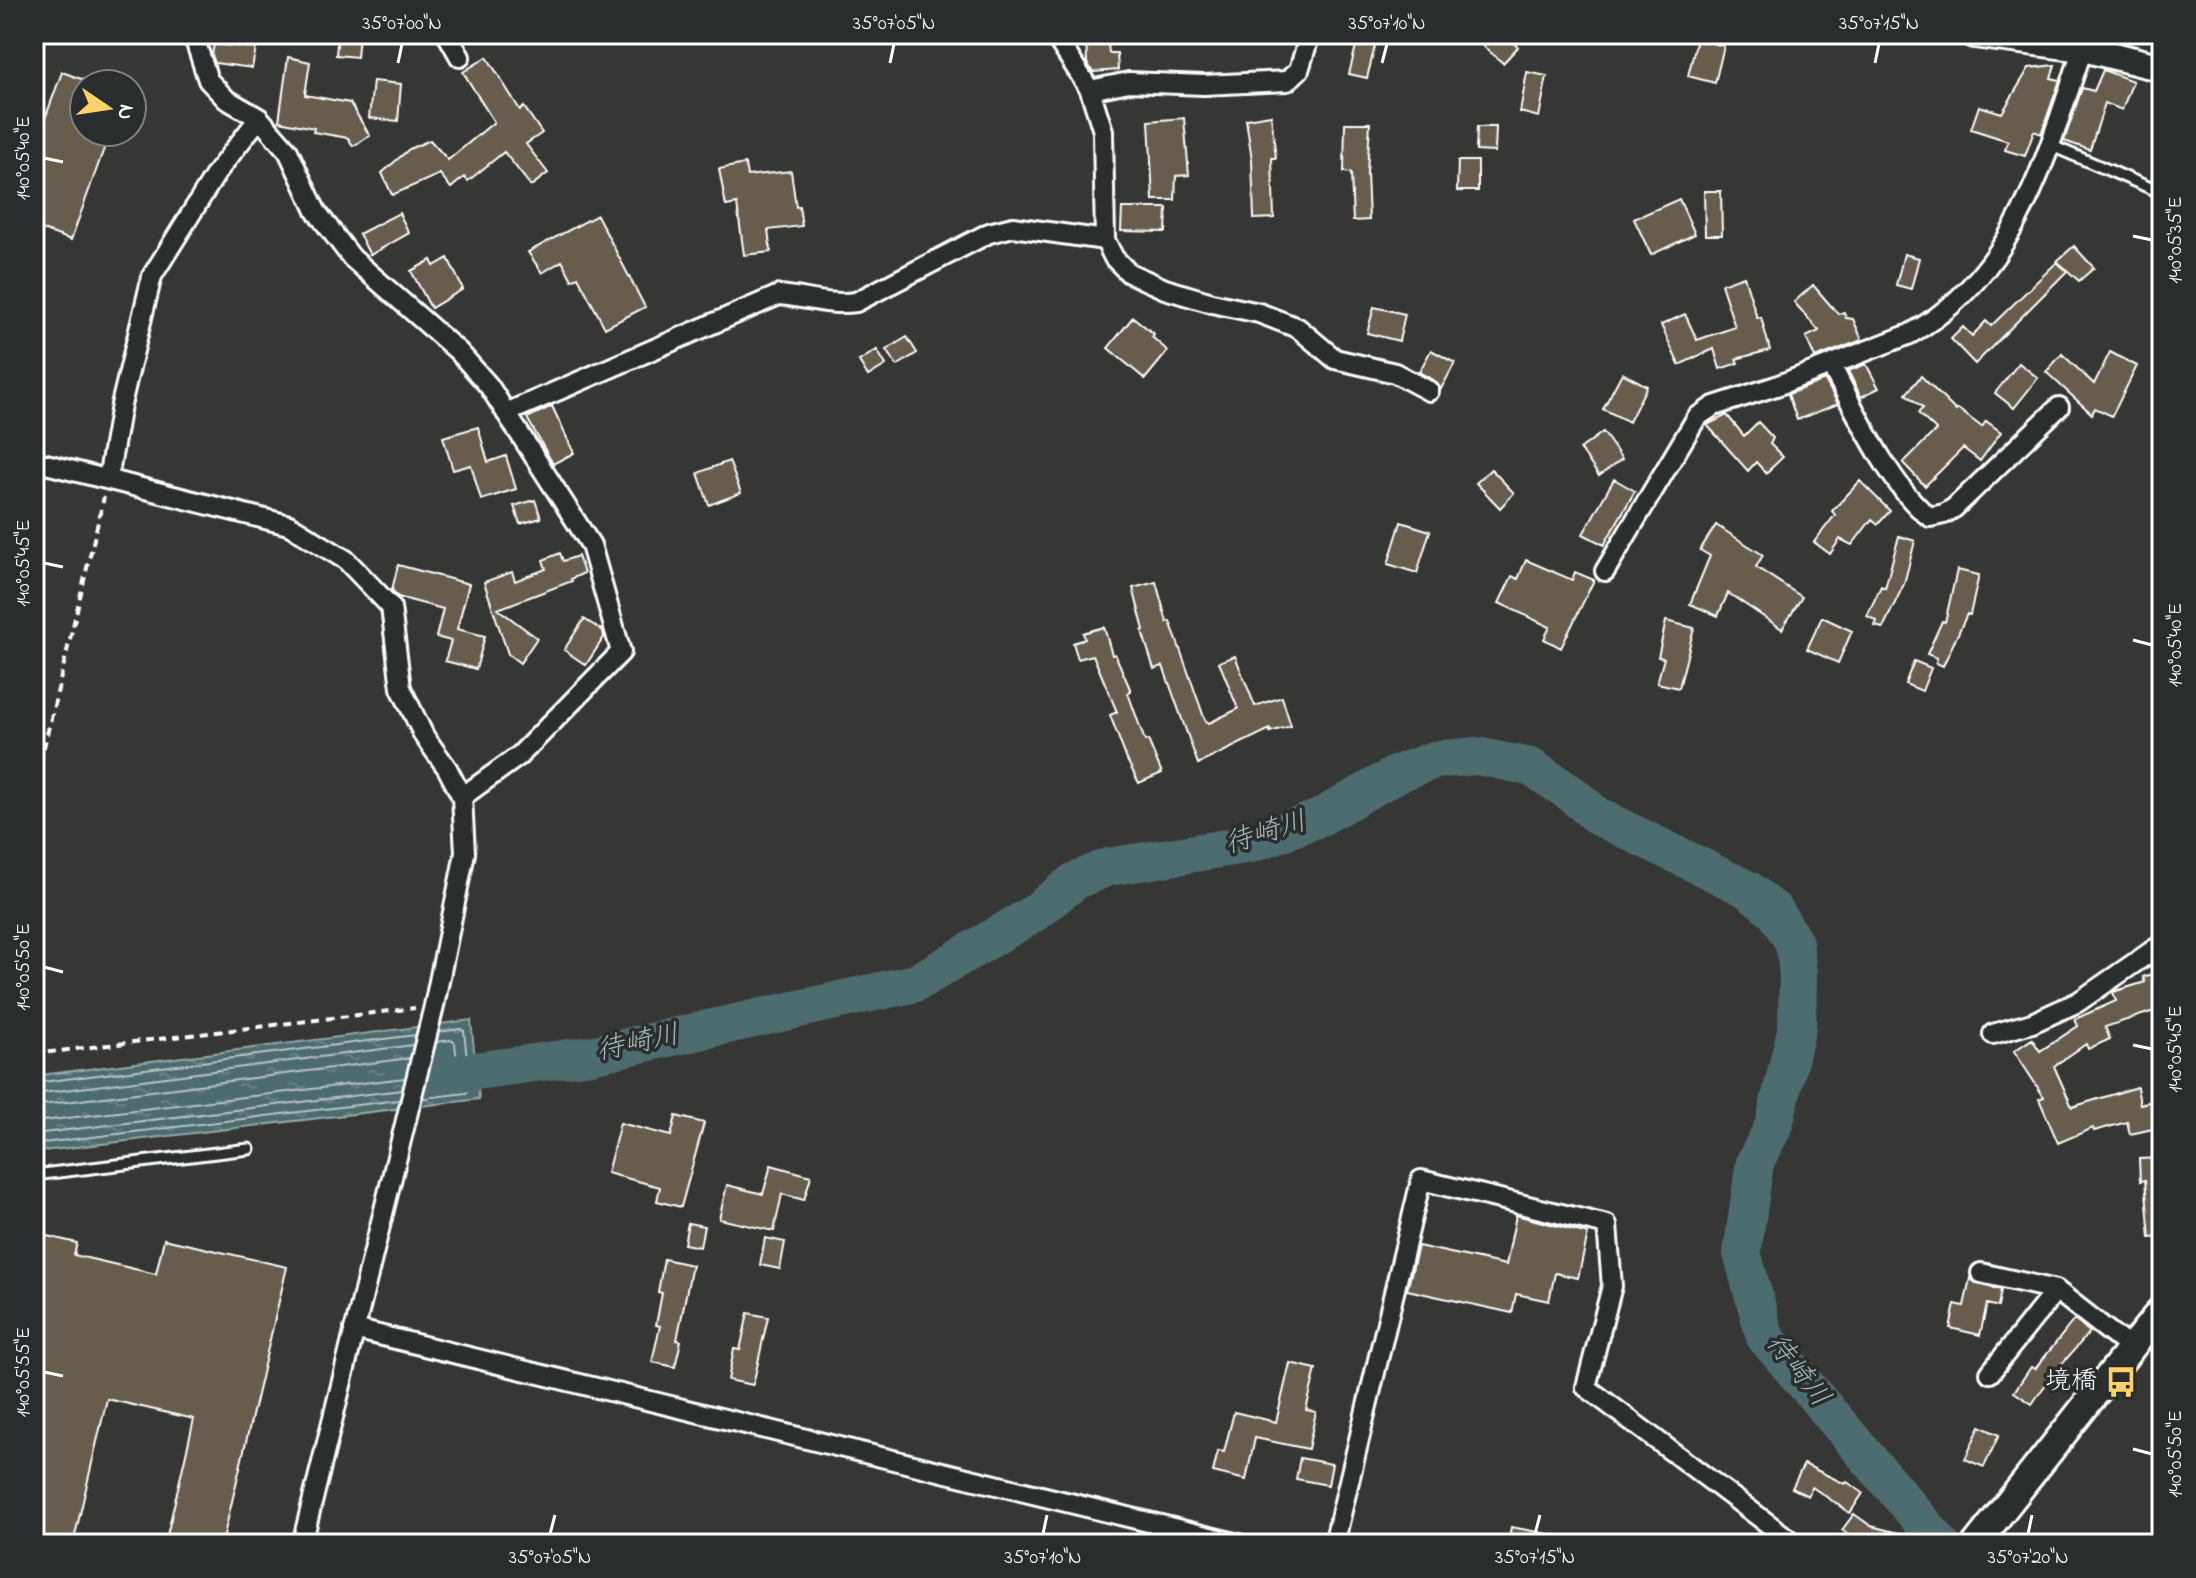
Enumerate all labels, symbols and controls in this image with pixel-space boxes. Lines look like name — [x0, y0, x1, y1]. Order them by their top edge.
text: 35°07'00"N — [362, 10, 442, 39]
text: 35°07'05"N — [853, 10, 935, 39]
text: 35°07'10"N — [1348, 10, 1426, 39]
text: 35°07'15"N — [1839, 10, 1919, 39]
north arrow — [68, 68, 148, 148]
text: N — [107, 101, 142, 123]
text: 140°05'40"E — [10, 116, 39, 200]
text: 140°05'35"E — [2162, 196, 2191, 284]
text: 140°05'45"E — [10, 519, 39, 607]
text: 140°05'40"E — [2162, 603, 2191, 687]
water label: 待崎川 — [1220, 802, 1312, 866]
text: 140°05'50"E — [10, 923, 39, 1011]
text: 140°05'45"E — [2162, 1005, 2191, 1093]
water label: 待崎川 — [593, 1015, 683, 1073]
water label: 待崎川 — [1755, 1325, 1839, 1417]
text: 140°05'55"E — [10, 1327, 39, 1417]
place label: 境橋 — [2045, 1363, 2097, 1401]
bus stop icon: 境橋 — [2104, 1365, 2138, 1399]
text: 140°05'50"E — [2162, 1410, 2191, 1498]
text: 35°07'05"N — [509, 1544, 591, 1573]
text: 35°07'10"N — [1004, 1544, 1082, 1573]
text: 35°07'15"N — [1495, 1544, 1575, 1573]
text: 35°07'20"N — [1988, 1544, 2068, 1573]

